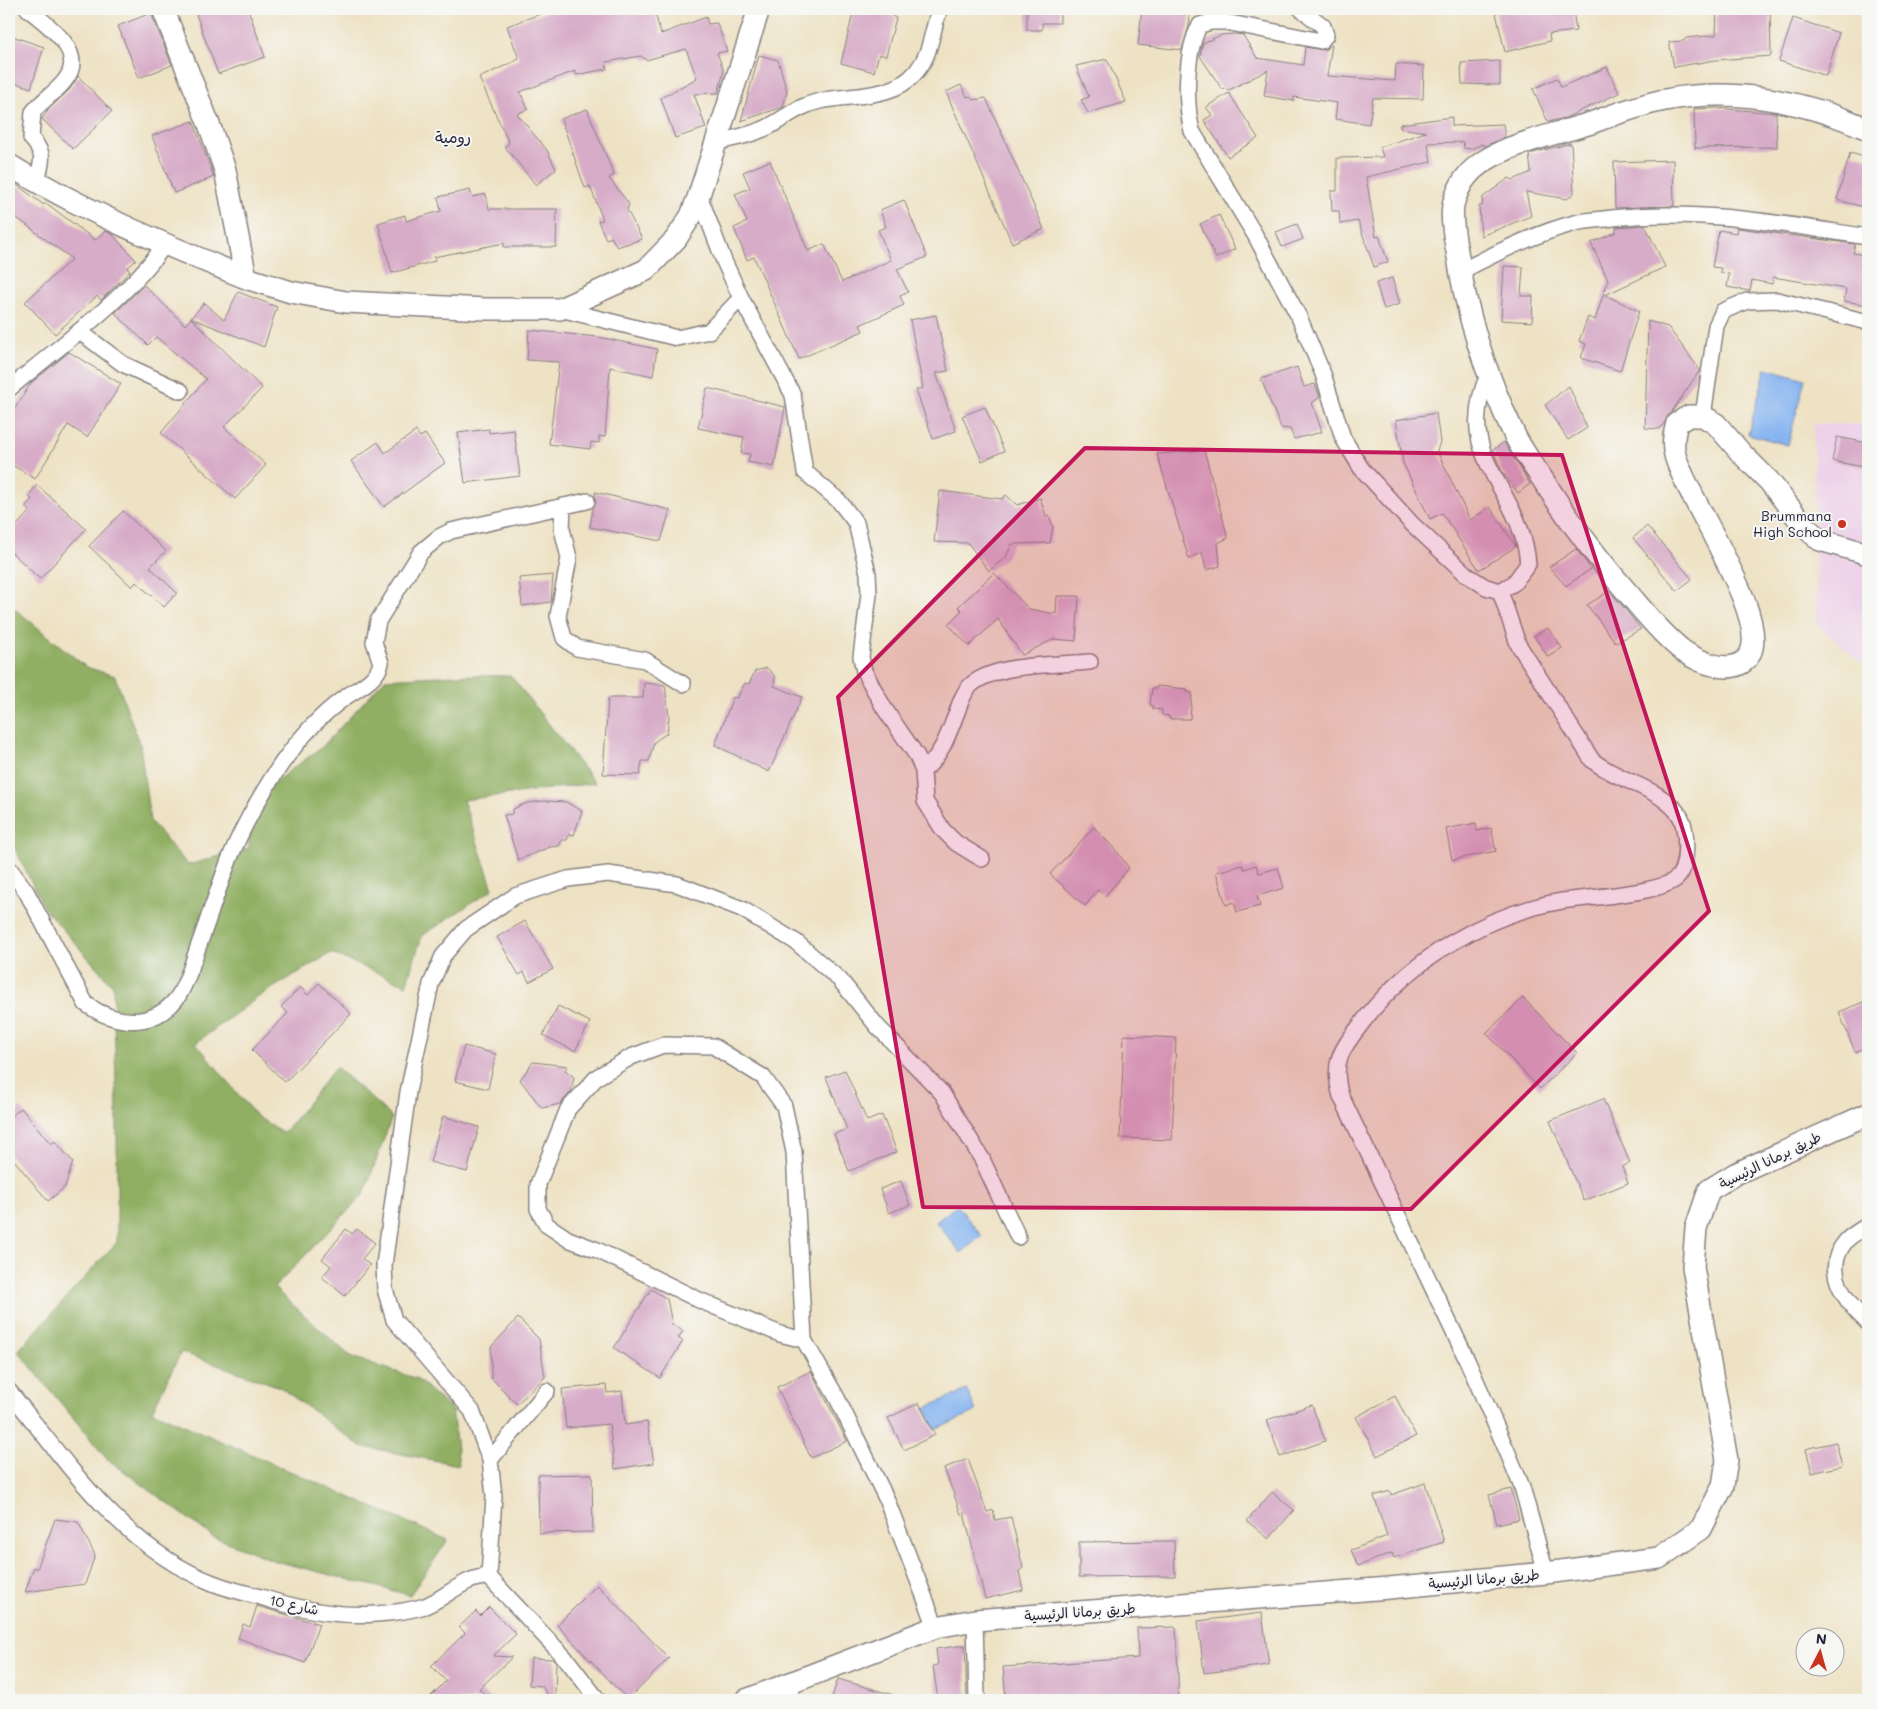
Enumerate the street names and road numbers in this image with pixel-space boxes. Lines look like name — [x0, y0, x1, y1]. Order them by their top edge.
street label: طريق برمانا الرئيسية — [1715, 1127, 1824, 1193]
street label: طريق برمانا الرئيسية — [1428, 1564, 1540, 1593]
street label: شارع 10 — [268, 1590, 320, 1620]
street label: طريق برمانا الرئيسية — [1024, 1598, 1136, 1625]

